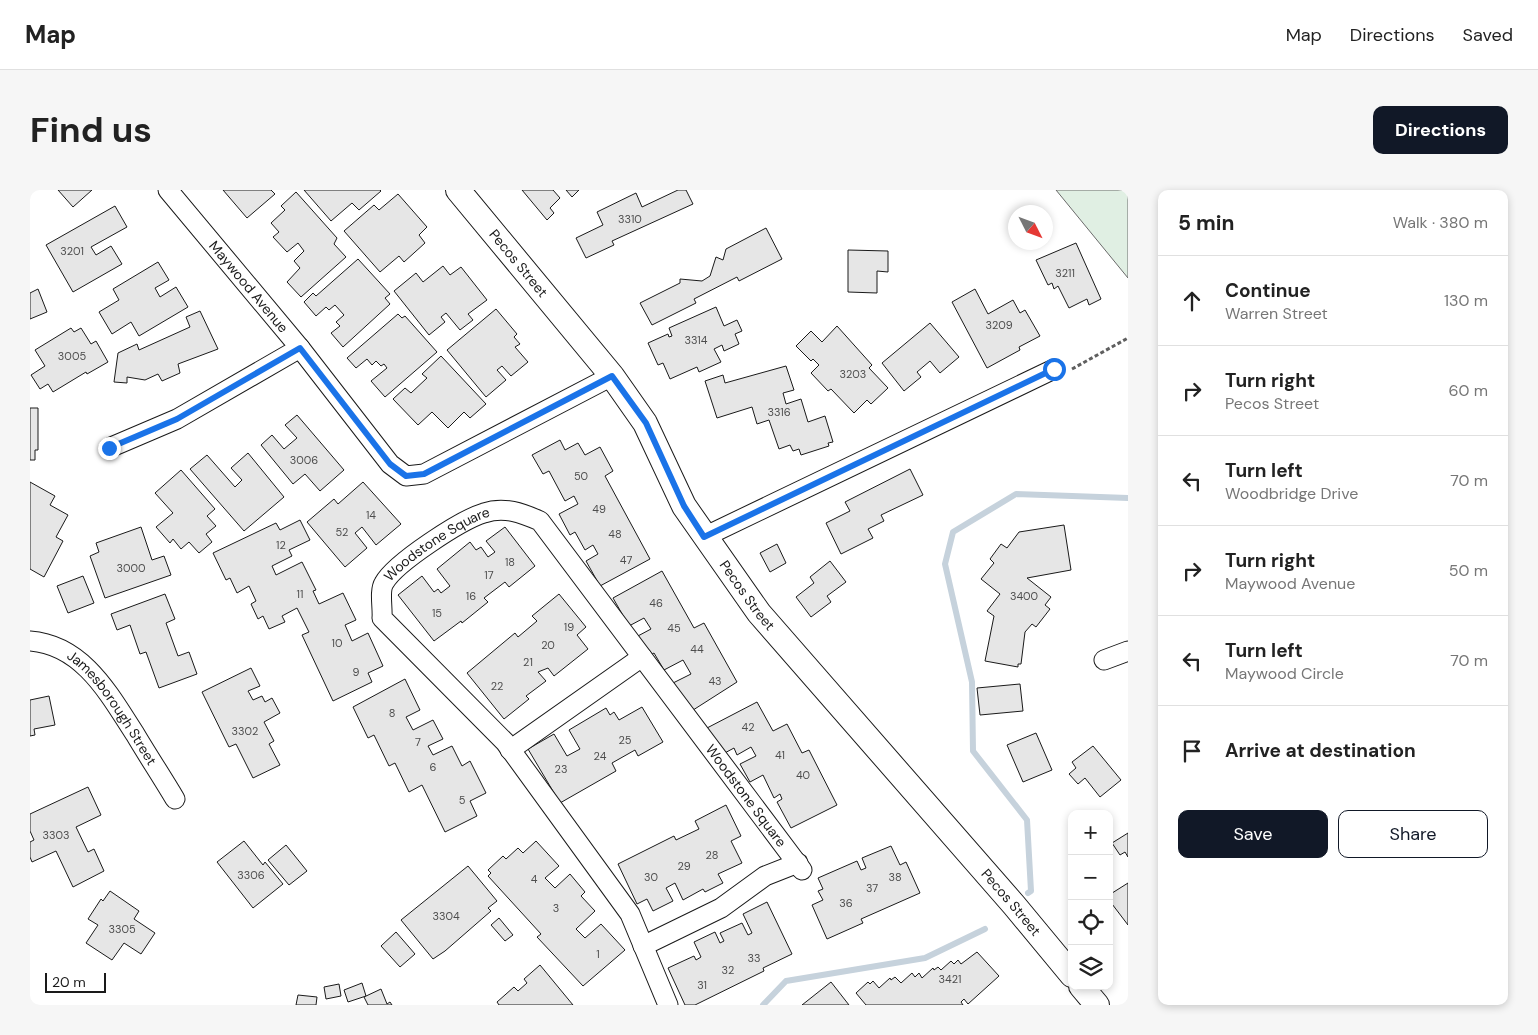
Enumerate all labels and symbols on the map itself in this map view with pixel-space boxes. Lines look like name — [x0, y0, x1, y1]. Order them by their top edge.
north arrow — [1008, 205, 1053, 250]
house number: 3310 — [618, 212, 642, 226]
street label: Pecos Street — [485, 226, 552, 301]
street label: Maywood Avenue — [205, 237, 292, 336]
house number: 3201 — [60, 244, 84, 258]
house number: 3211 — [1055, 266, 1075, 280]
house number: 3209 — [985, 318, 1013, 332]
house number: 3314 — [685, 333, 708, 347]
house number: 3005 — [58, 349, 86, 363]
route start — [1043, 358, 1066, 381]
house number: 3203 — [840, 367, 866, 381]
house number: 3316 — [767, 405, 791, 419]
route end — [98, 437, 121, 460]
house number: 3006 — [290, 453, 318, 467]
house number: 50 — [574, 469, 588, 483]
house number: 49 — [592, 502, 606, 516]
street label: Woodstone Square — [380, 503, 492, 585]
house number: 14 — [366, 508, 376, 522]
house number: 52 — [336, 525, 348, 539]
house number: 48 — [608, 527, 622, 541]
house number: 12 — [276, 538, 286, 552]
house number: 47 — [620, 553, 632, 567]
house number: 18 — [505, 555, 515, 569]
street label: Pecos Street — [716, 557, 779, 634]
house number: 3000 — [116, 561, 146, 575]
house number: 17 — [484, 568, 494, 582]
house number: 11 — [297, 587, 303, 601]
house number: 16 — [466, 589, 476, 603]
house number: 3400 — [1010, 589, 1038, 603]
house number: 46 — [649, 596, 663, 610]
house number: 15 — [432, 606, 442, 620]
house number: 19 — [564, 620, 574, 634]
house number: 45 — [667, 621, 681, 635]
house number: 10 — [332, 636, 342, 650]
house number: 20 — [541, 638, 555, 652]
house number: 44 — [690, 642, 704, 656]
street label: Jamesborough Street — [64, 646, 161, 768]
house number: 21 — [523, 655, 533, 669]
house number: 9 — [353, 665, 360, 679]
house number: 43 — [708, 674, 722, 688]
house number: 22 — [491, 679, 503, 693]
house number: 8 — [389, 706, 395, 720]
house number: 42 — [741, 720, 755, 734]
house number: 3302 — [232, 724, 258, 738]
house number: 25 — [618, 733, 632, 747]
house number: 7 — [415, 735, 421, 749]
street label: Woodstone Square — [702, 741, 791, 851]
house number: 41 — [775, 748, 785, 762]
house number: 24 — [594, 749, 607, 763]
house number: 6 — [430, 760, 437, 774]
house number: 23 — [555, 762, 567, 776]
house number: 40 — [796, 768, 810, 782]
house number: 5 — [459, 793, 466, 807]
house number: 3303 — [42, 828, 70, 842]
house number: 28 — [706, 848, 718, 862]
house number: 29 — [677, 859, 691, 873]
street label: Pecos Street — [977, 865, 1045, 939]
house number: 3306 — [237, 868, 265, 882]
house number: 30 — [644, 870, 658, 884]
house number: 38 — [888, 870, 902, 884]
house number: 4 — [531, 872, 538, 886]
house number: 37 — [866, 881, 878, 895]
house number: 36 — [839, 896, 853, 910]
house number: 3 — [553, 901, 559, 915]
house number: 3304 — [432, 909, 460, 923]
house number: 3305 — [108, 922, 136, 936]
house number: 1 — [596, 947, 600, 961]
house number: 33 — [747, 951, 761, 965]
house number: 32 — [722, 963, 734, 977]
scale bar — [45, 970, 106, 993]
house number: 3421 — [939, 972, 961, 986]
house number: 31 — [697, 978, 707, 992]

